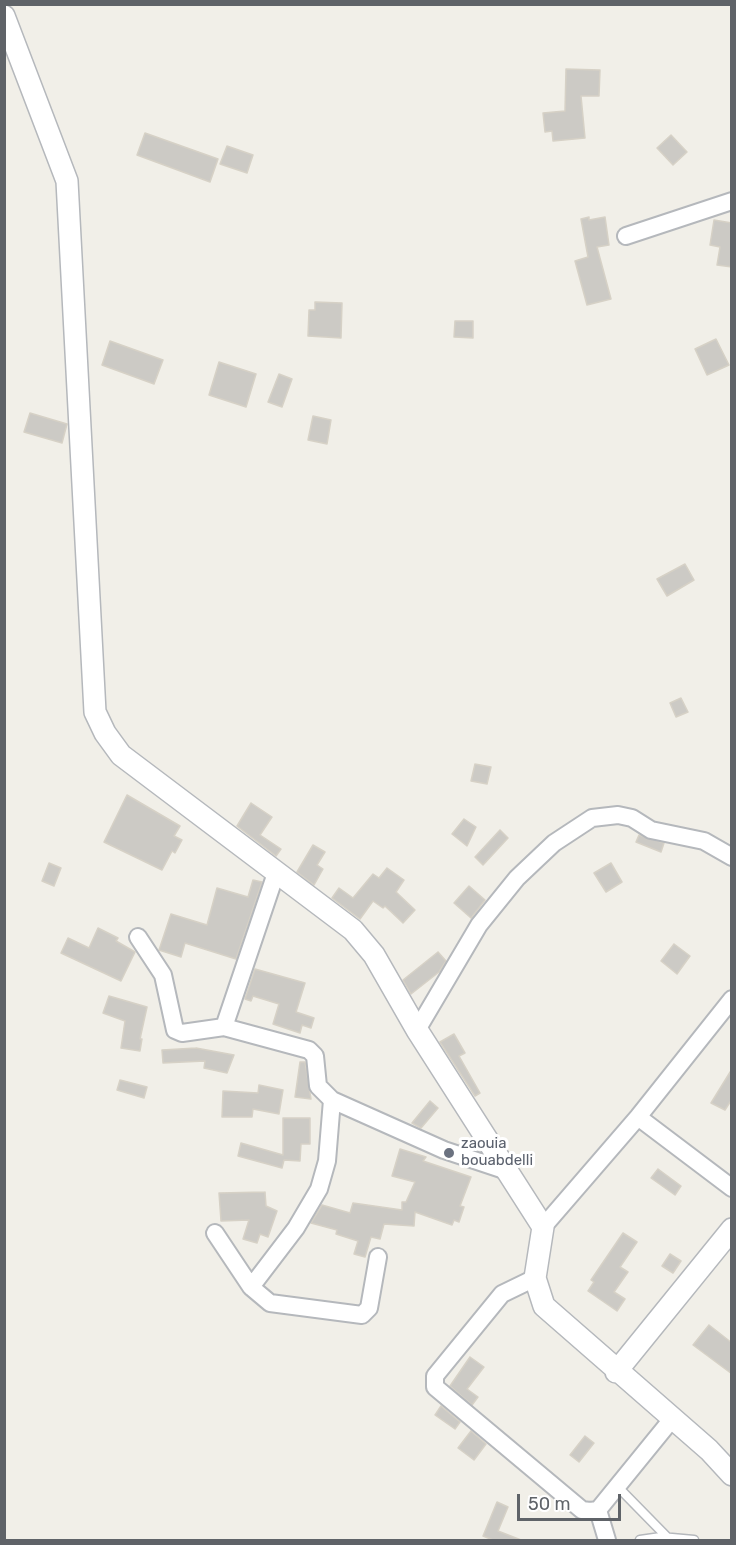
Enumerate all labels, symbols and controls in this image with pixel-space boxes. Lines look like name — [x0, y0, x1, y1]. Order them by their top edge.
place label: zaouia bouabdelli — [461, 1135, 533, 1170]
marker: zaouia bouabdelli — [442, 1146, 456, 1160]
scale bar — [520, 1482, 624, 1520]
text: 50 m — [528, 1493, 571, 1515]

